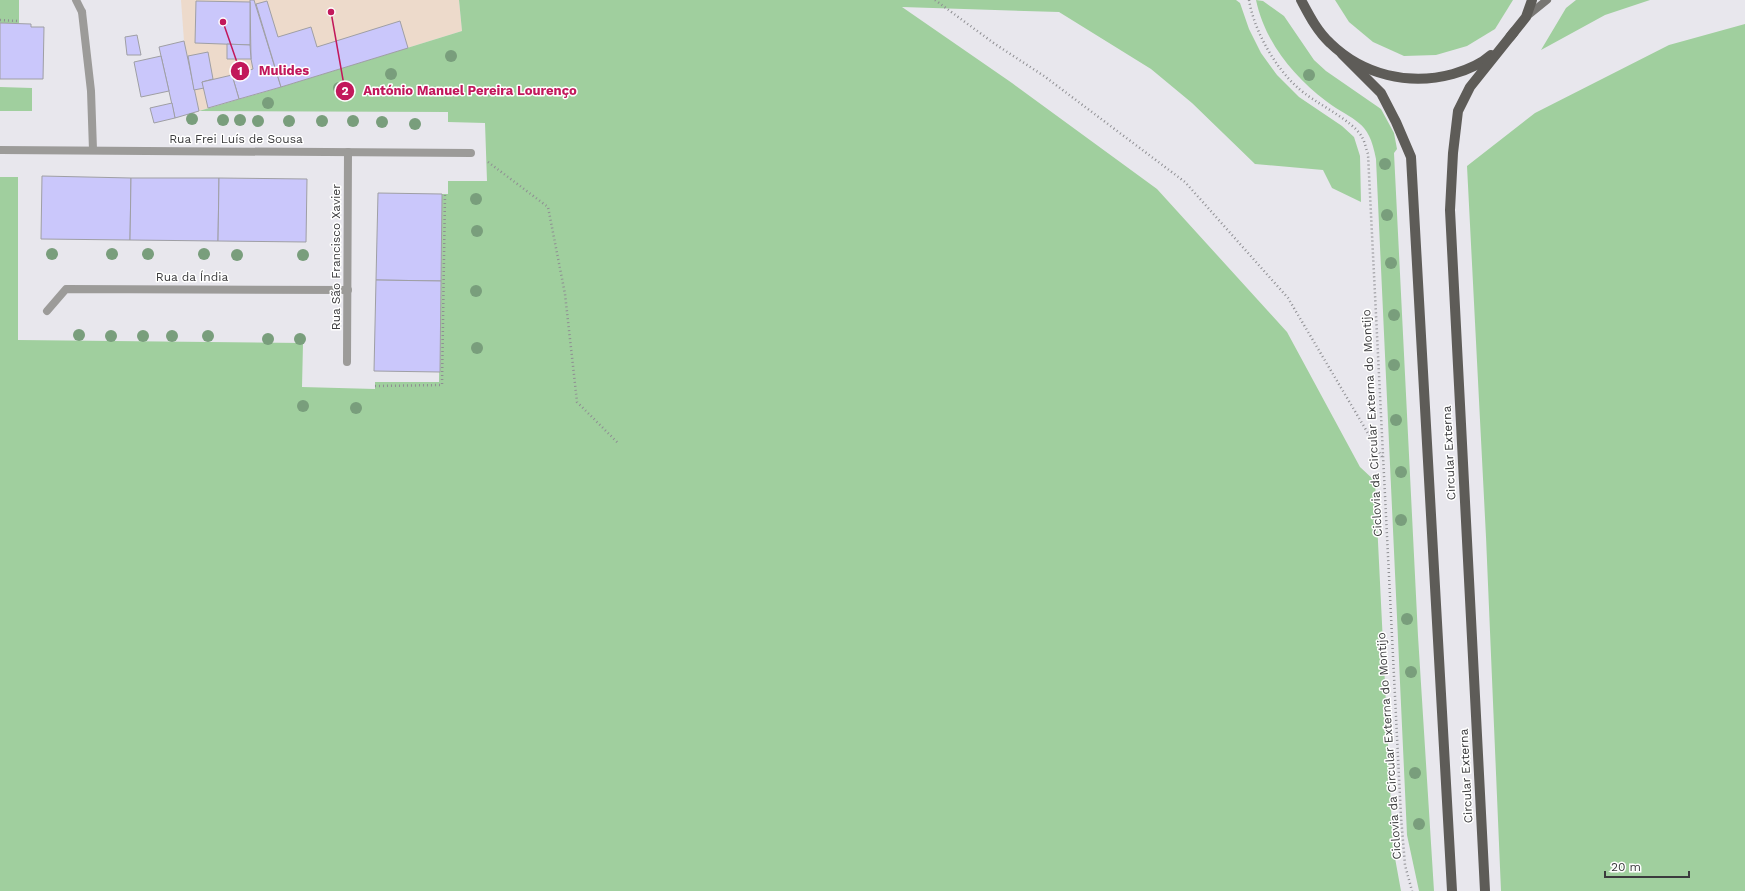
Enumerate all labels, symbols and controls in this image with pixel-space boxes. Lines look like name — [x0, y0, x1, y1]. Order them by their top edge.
callout: Mulides — [230, 58, 317, 83]
text: Mulides — [259, 63, 309, 78]
text: 1 — [237, 64, 243, 78]
callout: António Manuel Pereira Lourenço — [335, 78, 585, 103]
text: António Manuel Pereira Lourenço — [363, 83, 577, 98]
text: 2 — [341, 84, 349, 98]
street label: Rua Frei Luís de Sousa — [169, 132, 303, 146]
street label: Rua São Francisco Xavier — [329, 184, 343, 330]
street label: Rua da Índia — [156, 270, 228, 284]
street label: Ciclovia da Circular Externa do Montijo — [1359, 309, 1385, 537]
street label: Circular Externa — [1440, 405, 1458, 501]
street label: Ciclovia da Circular Externa do Montijo — [1374, 632, 1404, 860]
street label: Circular Externa — [1457, 728, 1475, 824]
scale bar — [1605, 853, 1689, 879]
text: 20 m — [1611, 860, 1641, 874]

